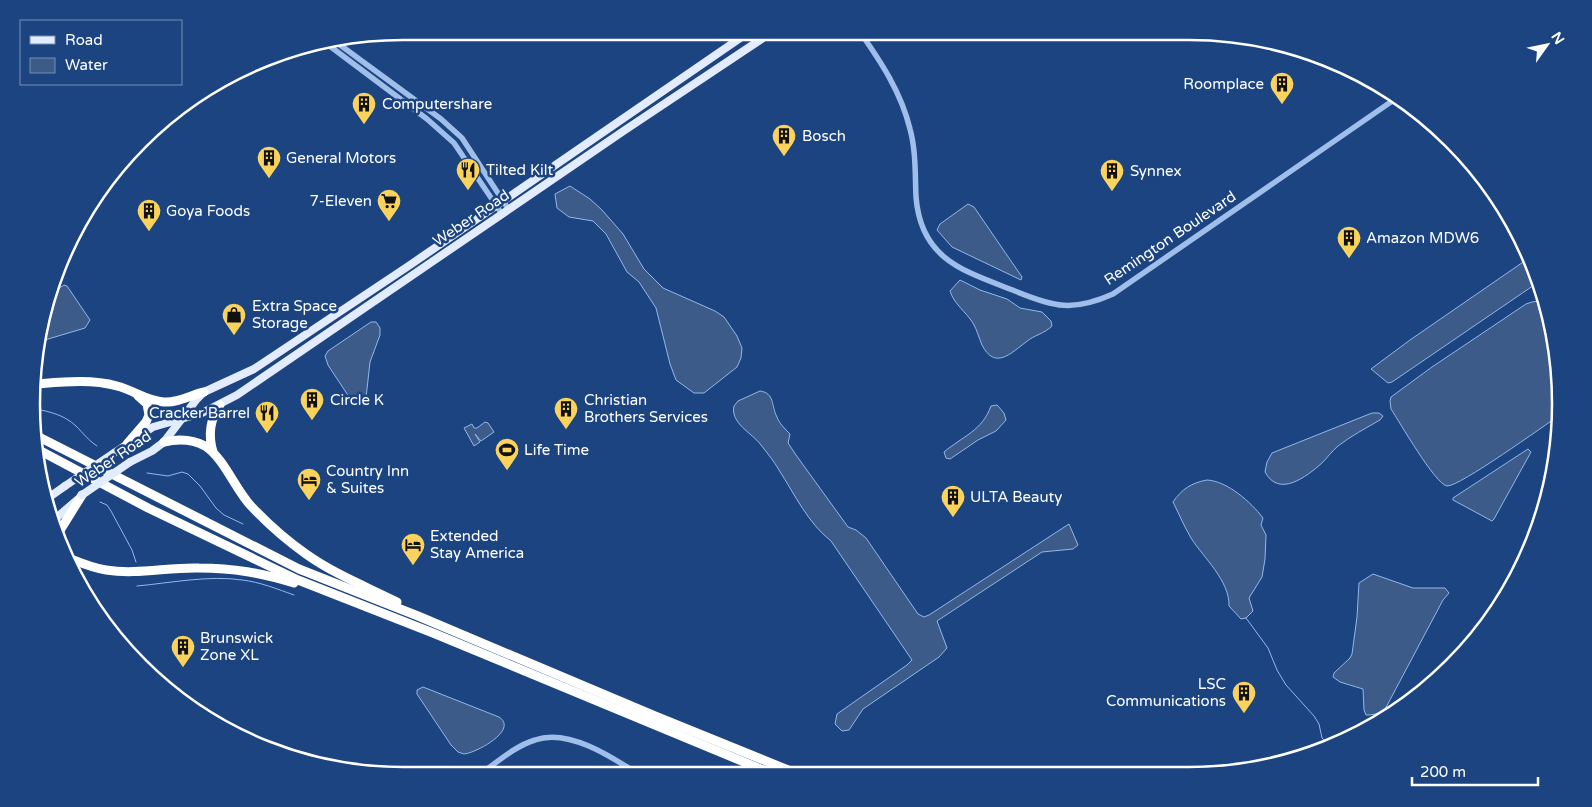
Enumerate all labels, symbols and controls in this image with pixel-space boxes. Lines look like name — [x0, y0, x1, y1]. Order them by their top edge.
legend — [20, 20, 182, 85]
north arrow — [1522, 20, 1572, 70]
text: N — [1547, 29, 1568, 48]
text: Road — [65, 31, 103, 49]
text: Water — [65, 56, 108, 74]
building icon: Roomplace — [1269, 71, 1295, 105]
place label: Roomplace — [1183, 75, 1264, 93]
building icon: Computershare — [351, 91, 377, 125]
place label: Computershare — [382, 95, 492, 113]
building icon: Bosch — [771, 123, 797, 157]
place label: Bosch — [802, 127, 846, 145]
building icon: General Motors — [256, 145, 282, 179]
place label: General Motors — [286, 149, 396, 167]
restaurant icon: Tilted Kilt — [455, 157, 481, 191]
building icon: Synnex — [1099, 158, 1125, 192]
place label: Tilted Kilt — [486, 161, 553, 179]
place label: Synnex — [1130, 162, 1182, 180]
street label: Weber Road — [429, 186, 513, 250]
street label: Remington Boulevard — [1101, 187, 1239, 289]
supermarket icon: 7-Eleven — [376, 188, 402, 222]
place label: 7-Eleven — [310, 192, 372, 210]
building icon: Goya Foods — [136, 198, 162, 232]
place label: Goya Foods — [166, 202, 250, 220]
building icon: Amazon MDW6 — [1336, 225, 1362, 259]
place label: Amazon MDW6 — [1366, 229, 1479, 247]
place label: Extra Space Storage — [252, 297, 337, 332]
shop icon: Extra Space Storage — [221, 302, 247, 336]
building icon: Circle K — [299, 387, 325, 421]
place label: Circle K — [330, 391, 384, 409]
place label: Christian Brothers Services — [584, 391, 708, 426]
building icon: Christian Brothers Services — [553, 396, 579, 430]
restaurant icon: Cracker Barrel — [254, 400, 280, 434]
place label: Cracker Barrel — [149, 404, 250, 422]
street label: Weber Road — [71, 427, 155, 491]
sports icon: Life Time — [494, 437, 520, 471]
place label: Life Time — [524, 441, 589, 459]
place label: Country Inn & Suites — [326, 462, 409, 497]
hotel icon: Country Inn & Suites — [296, 467, 322, 501]
building icon: ULTA Beauty — [940, 484, 966, 518]
place label: ULTA Beauty — [970, 488, 1062, 506]
place label: Extended Stay America — [430, 527, 524, 562]
hotel icon: Extended Stay America — [400, 532, 426, 566]
place label: Brunswick Zone XL — [200, 629, 273, 664]
building icon: Brunswick Zone XL — [170, 634, 196, 668]
place label: LSC Communications — [1106, 675, 1226, 710]
building icon: LSC Communications — [1231, 680, 1257, 714]
scale bar — [1412, 754, 1538, 786]
text: 200 m — [1420, 763, 1466, 781]

